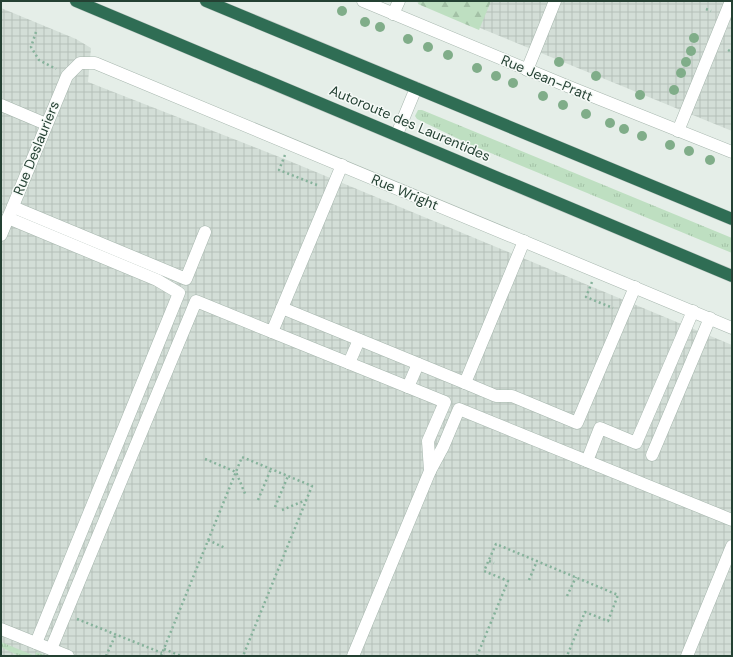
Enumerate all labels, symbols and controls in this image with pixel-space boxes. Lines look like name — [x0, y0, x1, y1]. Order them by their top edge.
street label: Rue Jean-Pratt — [498, 51, 596, 105]
street label: Autoroute des Laurentides — [327, 81, 493, 165]
street label: Rue Deslauriers — [9, 98, 63, 198]
street label: Rue Wright — [369, 170, 441, 214]

